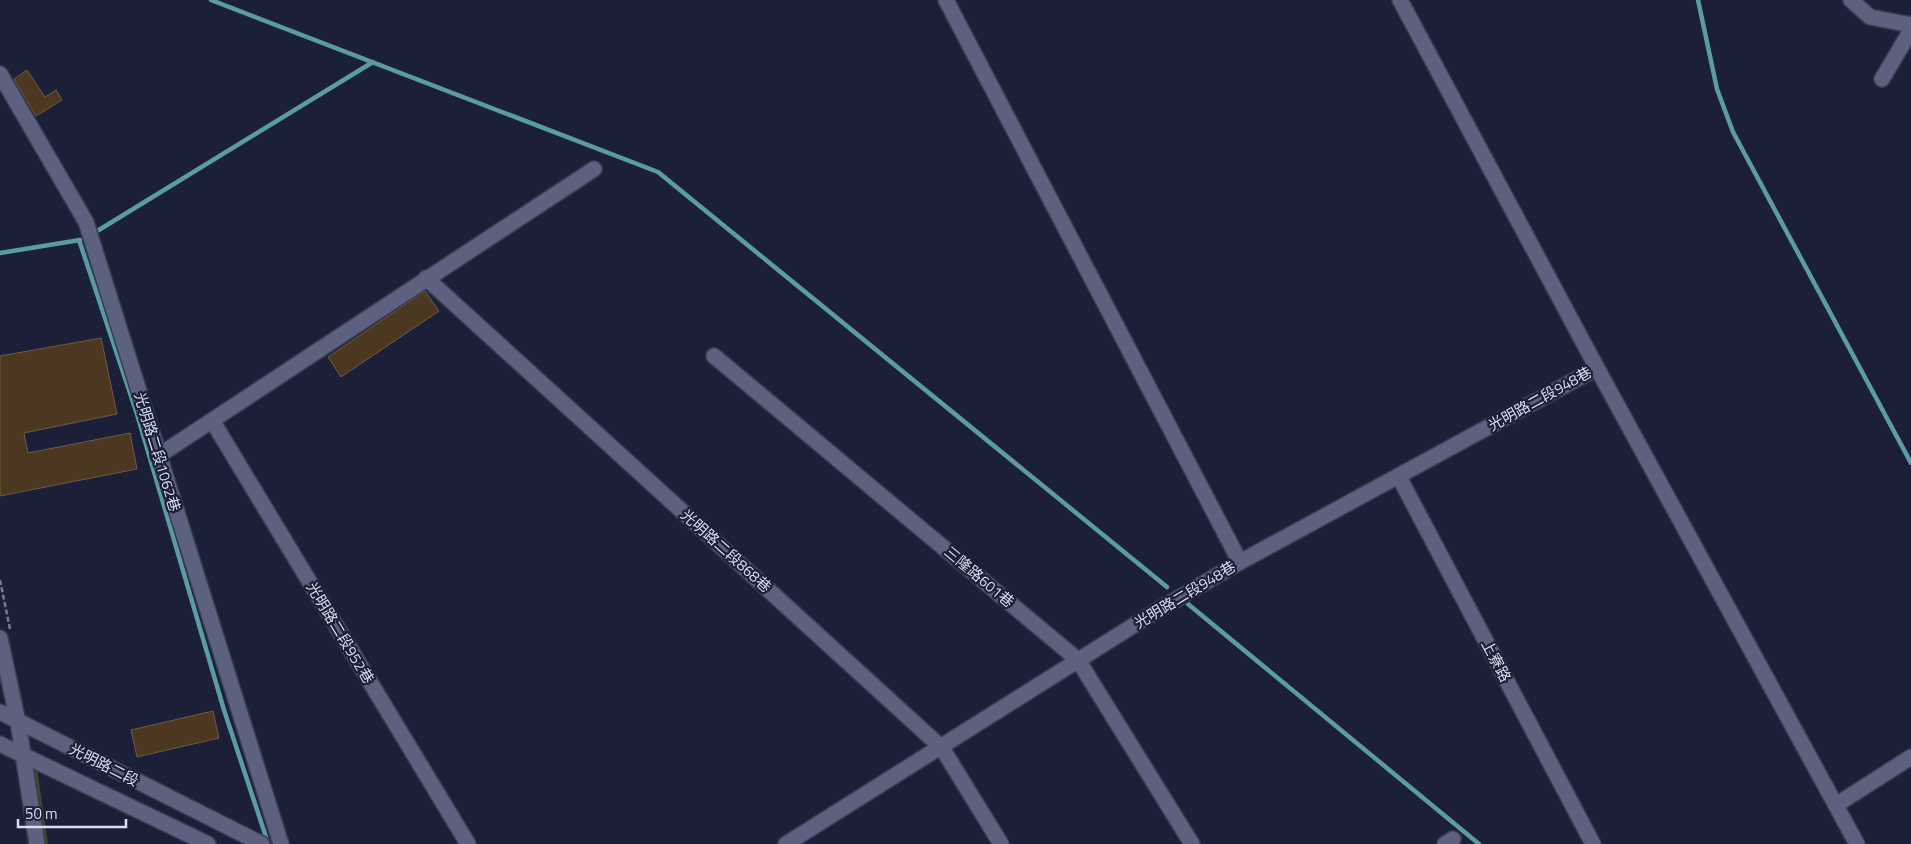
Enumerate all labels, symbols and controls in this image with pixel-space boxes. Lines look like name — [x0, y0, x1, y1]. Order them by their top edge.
street label: 光明路二段948巷 — [1484, 361, 1596, 437]
street label: 光明路二段1062巷 — [128, 389, 187, 514]
street label: 光明路二段868巷 — [676, 504, 777, 598]
street label: 三隆路601巷 — [939, 540, 1019, 613]
street label: 光明路二段948巷 — [1129, 555, 1240, 634]
street label: 光明路二段952巷 — [301, 577, 380, 688]
street label: 上寮路 — [1476, 635, 1517, 686]
street label: 光明路二段 — [66, 737, 143, 792]
scale bar — [18, 796, 125, 828]
text: 50 m — [25, 802, 58, 825]

